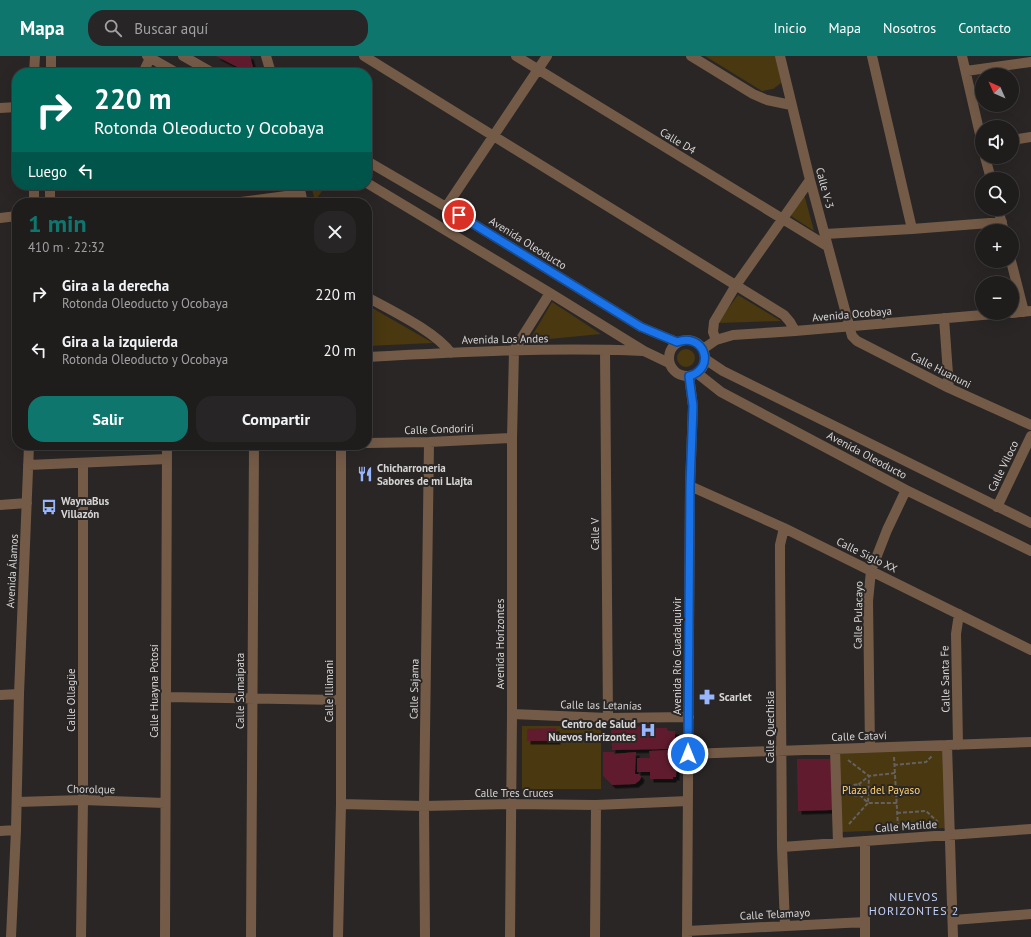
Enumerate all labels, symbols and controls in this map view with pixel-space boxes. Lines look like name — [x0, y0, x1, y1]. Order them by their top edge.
search box — [88, 10, 368, 46]
text: Mapa — [20, 16, 64, 40]
icon: search — [102, 17, 124, 39]
text: Buscar aquí — [134, 19, 208, 38]
text: Inicio — [773, 19, 806, 37]
text: Mapa — [828, 19, 861, 37]
text: Nosotros — [883, 19, 936, 37]
text: Contacto — [958, 19, 1011, 37]
north arrow — [975, 68, 1019, 112]
map controls — [975, 68, 1019, 320]
text: 220 m — [94, 80, 171, 117]
icon: right — [28, 84, 80, 136]
text: Rotonda Oleoducto y Ocobaya — [94, 116, 324, 139]
button: sound — [975, 120, 1019, 164]
street label: Calle D4 — [657, 125, 699, 157]
icon: left — [75, 160, 97, 182]
text: Luego — [28, 162, 67, 181]
street label: Calle V-3 — [813, 166, 837, 210]
button: search — [975, 172, 1019, 216]
pin — [442, 198, 476, 232]
icon: arrive — [448, 204, 470, 226]
text: 1 min — [28, 208, 87, 239]
button: close — [314, 211, 356, 253]
street label: Avenida Oleoducto — [487, 214, 569, 272]
button: + — [975, 224, 1019, 268]
text: 410 m · 22:32 — [28, 239, 105, 256]
text: Gira a la derecha — [62, 276, 169, 295]
button: − — [975, 276, 1019, 320]
icon: right — [28, 283, 50, 305]
text: 220 m — [315, 285, 356, 304]
text: Rotonda Oleoducto y Ocobaya — [62, 295, 228, 312]
street label: Avenida Ocobaya — [811, 304, 893, 324]
street label: Avenida Los Andes — [461, 331, 549, 347]
text: Gira a la izquierda — [62, 332, 178, 351]
icon: left — [28, 339, 50, 361]
text: 20 m — [323, 341, 356, 360]
street label: Calle Huanuni — [908, 349, 974, 391]
text: Rotonda Oleoducto y Ocobaya — [62, 351, 228, 368]
button: Salir — [28, 396, 188, 442]
button: Compartir — [196, 396, 356, 442]
street label: Calle Condoriri — [404, 421, 474, 437]
street label: Avenida Oleoducto — [825, 428, 909, 482]
street label: Calle Viloco — [985, 438, 1021, 494]
place label: Chicharroneria Sabores de mi Llajta — [377, 461, 472, 488]
restaurant icon: Chicharroneria Sabores de mi Llajta — [356, 465, 374, 483]
place label: WaynaBus Villazón — [60, 494, 110, 521]
bus stop icon: WaynaBus Villazón — [40, 498, 58, 516]
street label: Calle V — [588, 517, 602, 550]
street label: Avenida Álamos — [3, 533, 21, 608]
street label: Calle Siglo XX — [834, 534, 900, 576]
street label: Calle Pulacayo — [850, 581, 866, 649]
street label: Avenida Río Guadalquivir — [670, 597, 684, 715]
street label: Avenida Horizontes — [493, 598, 507, 689]
street label: Calle Huayna Potosí — [147, 644, 161, 738]
street label: Calle Santa Fe — [937, 645, 953, 713]
street label: Calle Sumaipata — [233, 653, 247, 729]
street label: Calle Sajama — [406, 659, 422, 719]
street label: Calle Illimani — [322, 660, 336, 722]
street label: Calle Ollagüe — [64, 668, 78, 732]
pharmacy icon: Scarlet — [698, 688, 716, 706]
place label: Scarlet — [719, 690, 752, 704]
street label: Calle Quechisla — [763, 691, 777, 763]
street label: Calle las Letanías — [560, 697, 642, 713]
place label: Centro de Salud Nuevos Horizontes — [548, 717, 636, 744]
hospital icon: Centro de Salud Nuevos Horizontes — [639, 721, 657, 739]
street label: Calle Catavi — [831, 728, 887, 744]
position arrow — [667, 733, 709, 775]
street label: Chorolque — [67, 782, 116, 796]
park label: Plaza del Payaso — [842, 783, 920, 797]
street label: Calle Tres Cruces — [475, 786, 554, 800]
street label: Calle Matilde — [875, 817, 938, 835]
district label: NUEVOS HORIZONTES 2 — [869, 889, 959, 918]
street label: Calle Telamayo — [739, 905, 811, 923]

